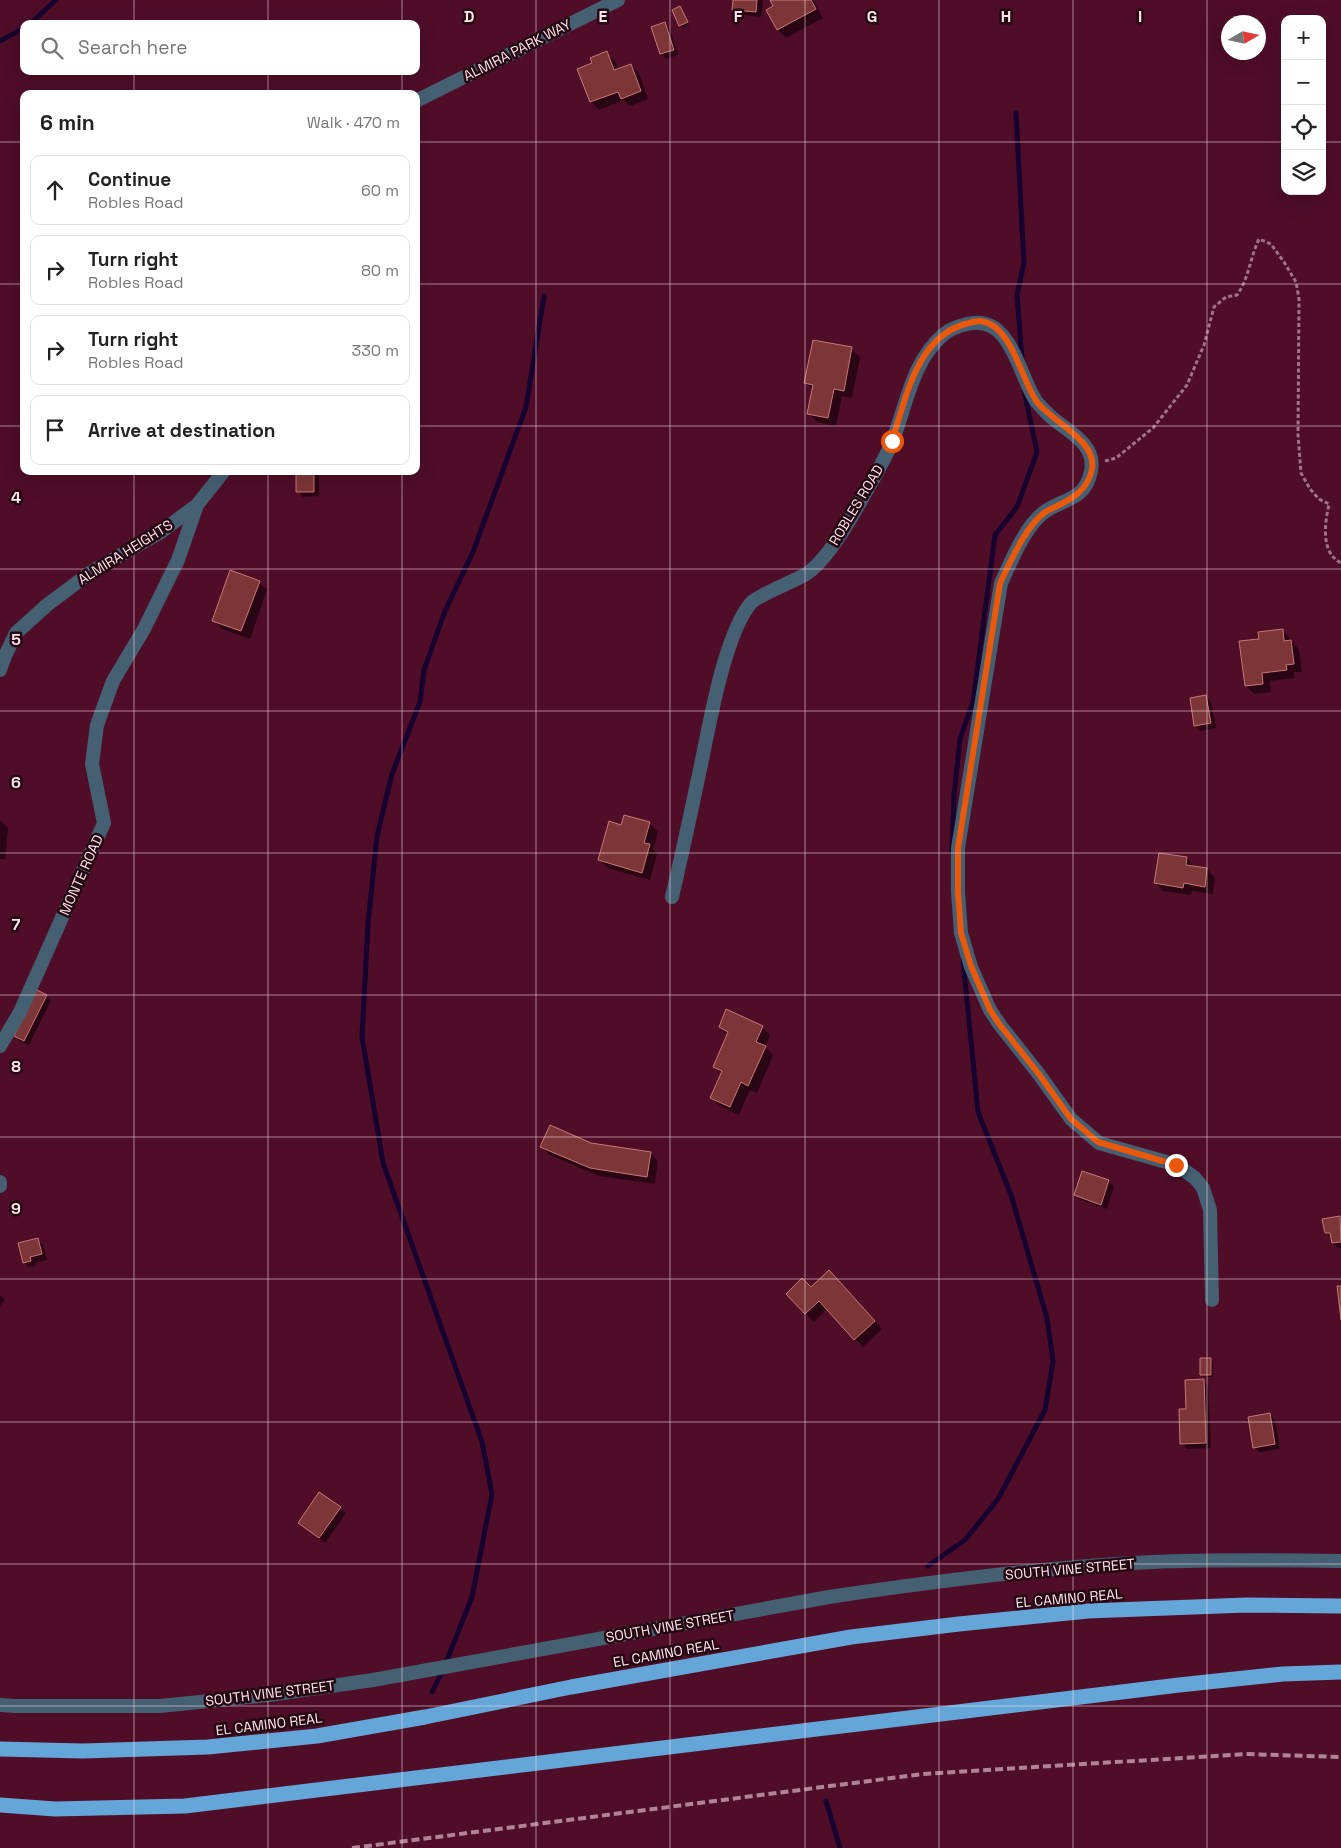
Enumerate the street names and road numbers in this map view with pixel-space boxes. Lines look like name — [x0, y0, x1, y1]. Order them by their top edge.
street label: ALMIRA PARK WAY — [460, 15, 574, 85]
street label: ROBLES ROAD — [825, 461, 887, 549]
street label: ALMIRA HEIGHTS — [74, 516, 176, 588]
street label: MONTE ROAD — [55, 832, 107, 918]
street label: SOUTH VINE STREET — [1004, 1554, 1136, 1584]
street label: EL CAMINO REAL — [1015, 1584, 1124, 1612]
street label: SOUTH VINE STREET — [604, 1606, 736, 1646]
street label: EL CAMINO REAL — [612, 1635, 721, 1671]
street label: SOUTH VINE STREET — [204, 1676, 336, 1710]
street label: EL CAMINO REAL — [215, 1708, 324, 1739]

